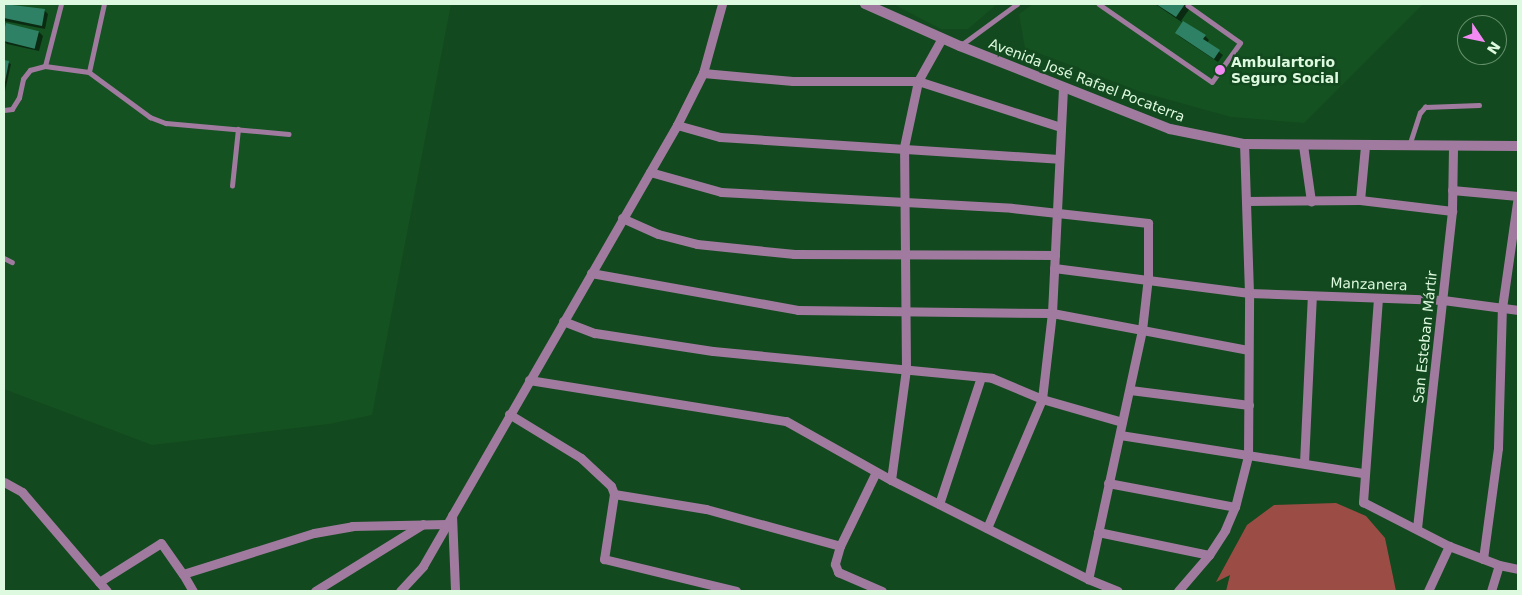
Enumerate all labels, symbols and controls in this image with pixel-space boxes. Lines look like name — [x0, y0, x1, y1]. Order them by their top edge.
north arrow — [1457, 15, 1507, 65]
street label: Avenida José Rafael Pocaterra — [987, 35, 1187, 125]
text: N — [1484, 38, 1504, 57]
place label: Ambulartorio Seguro Social — [1231, 54, 1339, 86]
marker: Ambulartorio Seguro Social — [1213, 63, 1227, 77]
street label: San Esteban Mártir — [1410, 270, 1440, 404]
street label: Manzanera — [1330, 274, 1408, 294]

